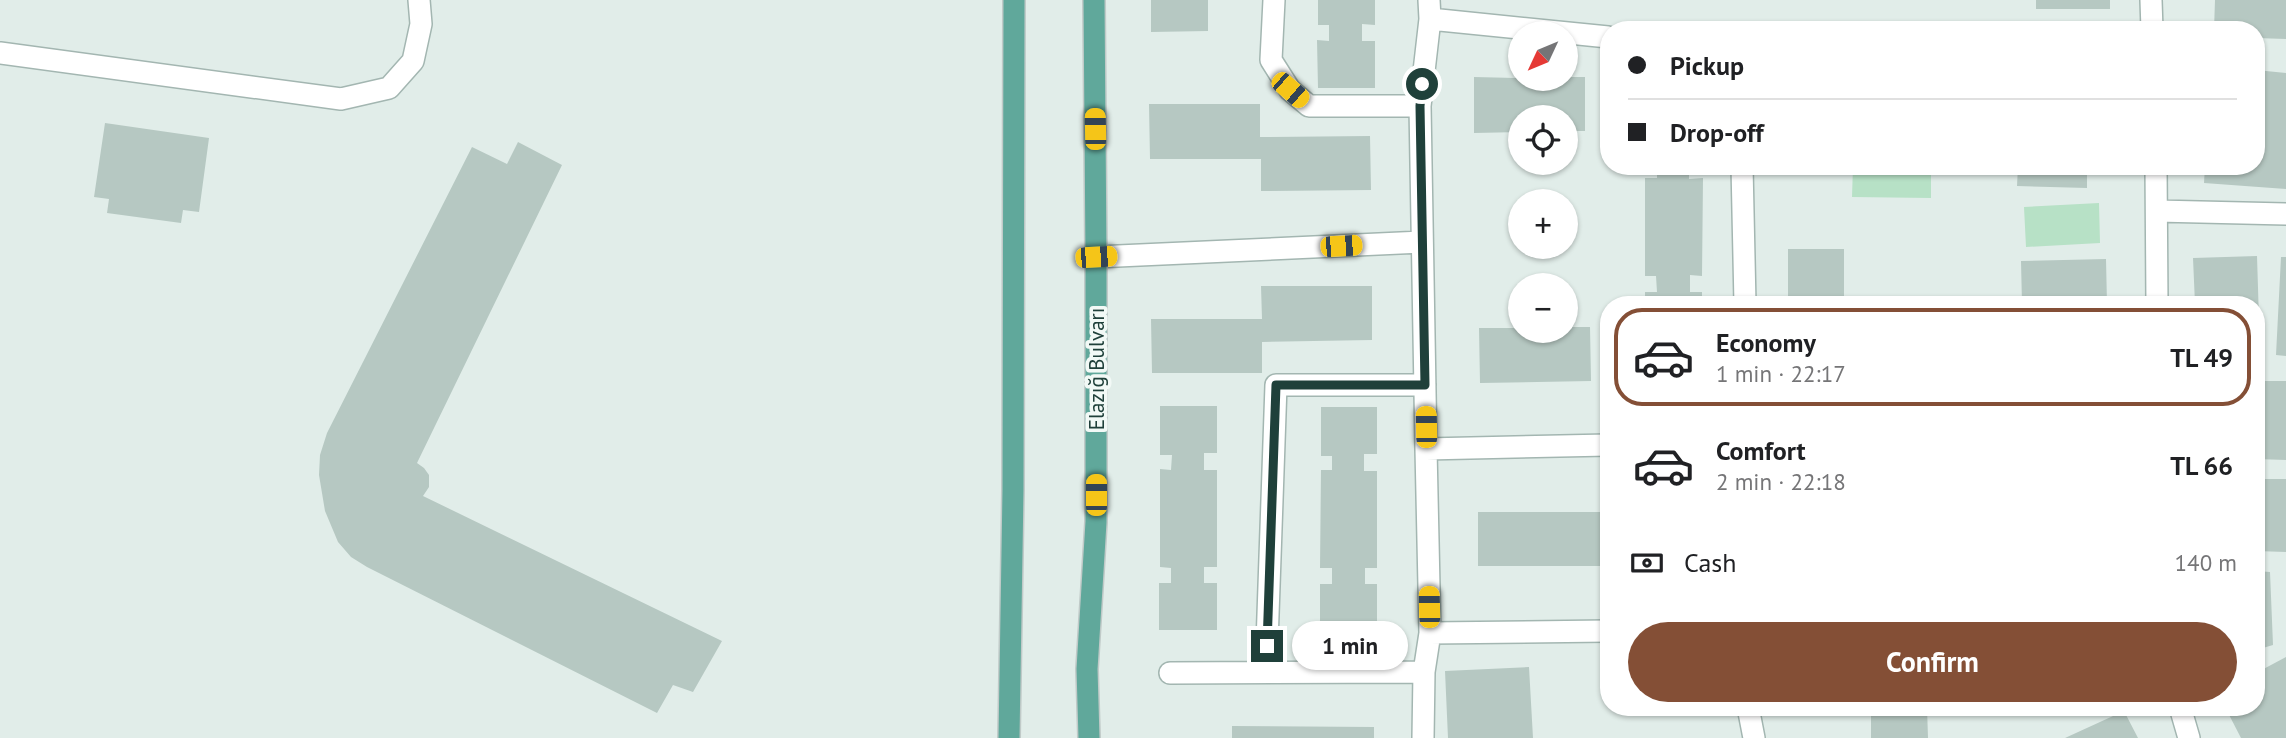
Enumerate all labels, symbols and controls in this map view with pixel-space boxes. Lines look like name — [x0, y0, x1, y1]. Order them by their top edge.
north arrow — [1508, 21, 1578, 91]
map controls — [1508, 21, 1578, 343]
text: Pickup — [1670, 49, 1744, 82]
car — [1268, 68, 1313, 112]
route start — [1406, 68, 1438, 100]
button: locate — [1508, 105, 1578, 175]
car — [1085, 108, 1106, 150]
text: Drop-off — [1670, 116, 1764, 149]
button: + — [1508, 189, 1578, 259]
car — [1320, 234, 1363, 258]
car — [1075, 245, 1118, 269]
button: − — [1508, 273, 1578, 343]
street label: Elazığ Bulvarı — [1083, 308, 1110, 430]
icon: car — [1632, 326, 1695, 389]
text: Economy — [1716, 326, 1816, 359]
text: TL 49 — [2170, 341, 2233, 374]
text: 1 min · 22:17 — [1716, 359, 1846, 388]
car — [1416, 406, 1437, 448]
icon: car — [1632, 434, 1695, 497]
text: Comfort — [1716, 434, 1806, 467]
text: TL 66 — [2170, 449, 2233, 482]
text: 2 min · 22:18 — [1716, 467, 1846, 496]
car — [1086, 474, 1107, 516]
icon: cash — [1628, 544, 1666, 582]
text: Cash — [1684, 546, 1736, 579]
text: 140 m — [2175, 548, 2237, 577]
car — [1419, 586, 1440, 628]
callout: 1 min — [1292, 622, 1407, 670]
button: Confirm — [1628, 622, 2237, 702]
route end — [1251, 630, 1283, 662]
text: 1 min — [1322, 631, 1378, 660]

